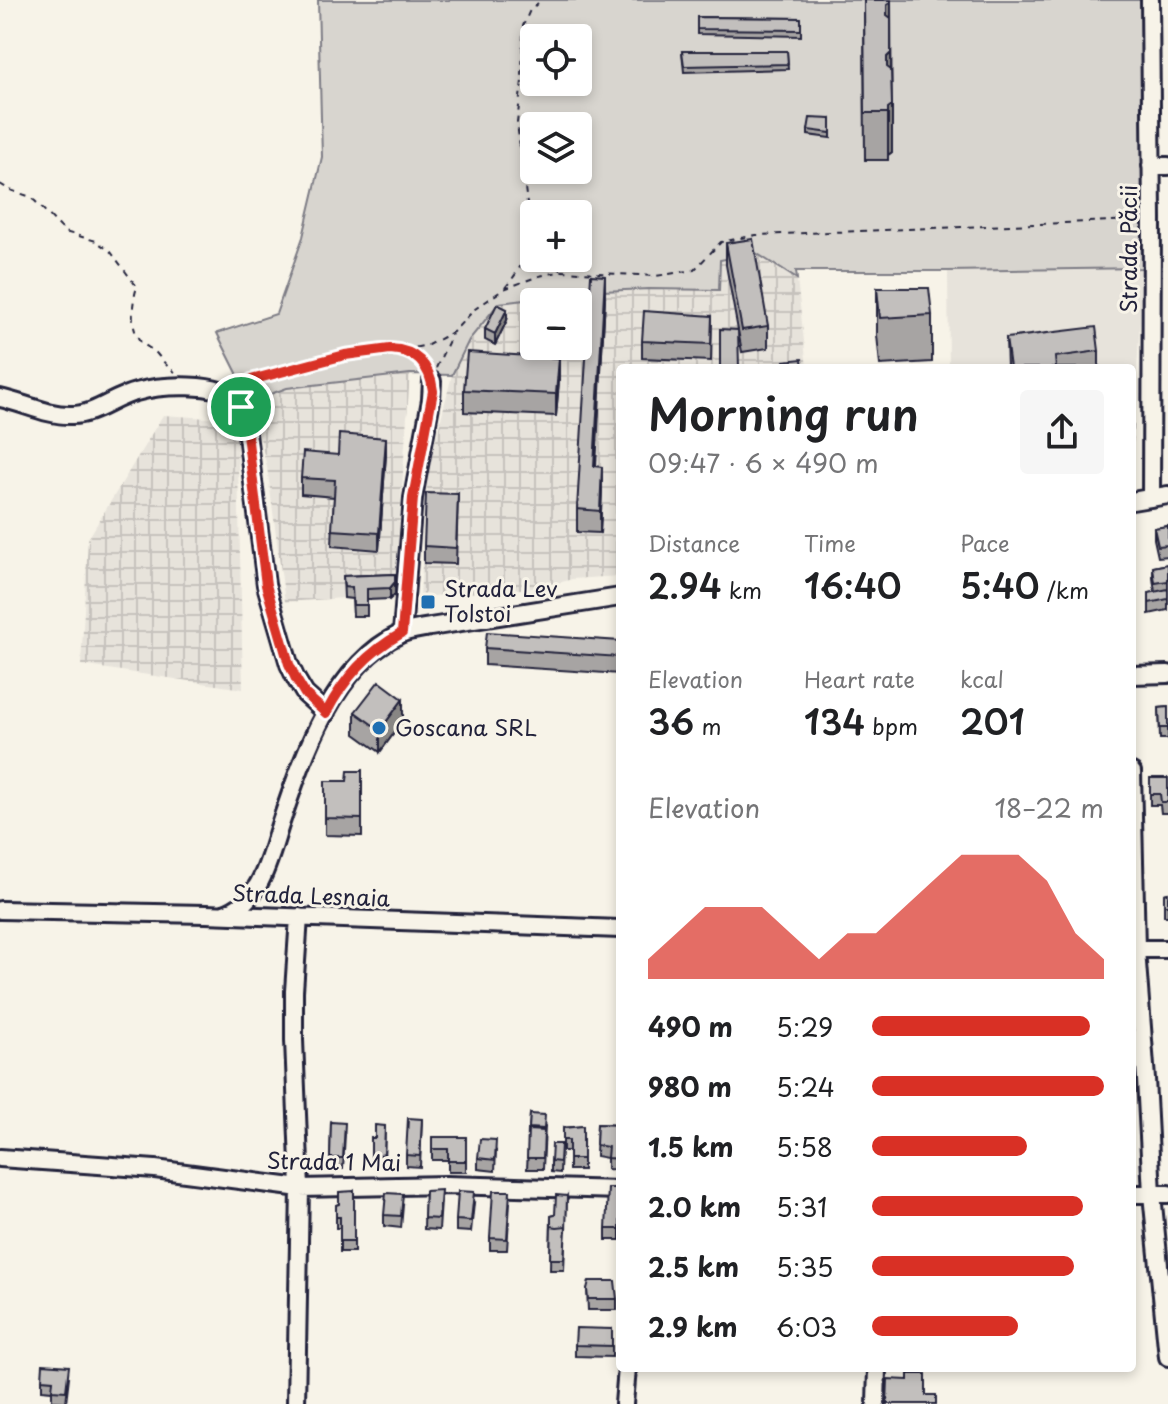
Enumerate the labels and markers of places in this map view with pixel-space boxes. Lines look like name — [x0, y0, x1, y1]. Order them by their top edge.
pin — [207, 373, 275, 441]
place label: Strada Lev Tolstoi — [444, 571, 557, 629]
marker: Strada Lev Tolstoi — [419, 593, 437, 611]
place label: Goscana SRL — [395, 710, 537, 743]
marker: Goscana SRL — [370, 719, 388, 737]

